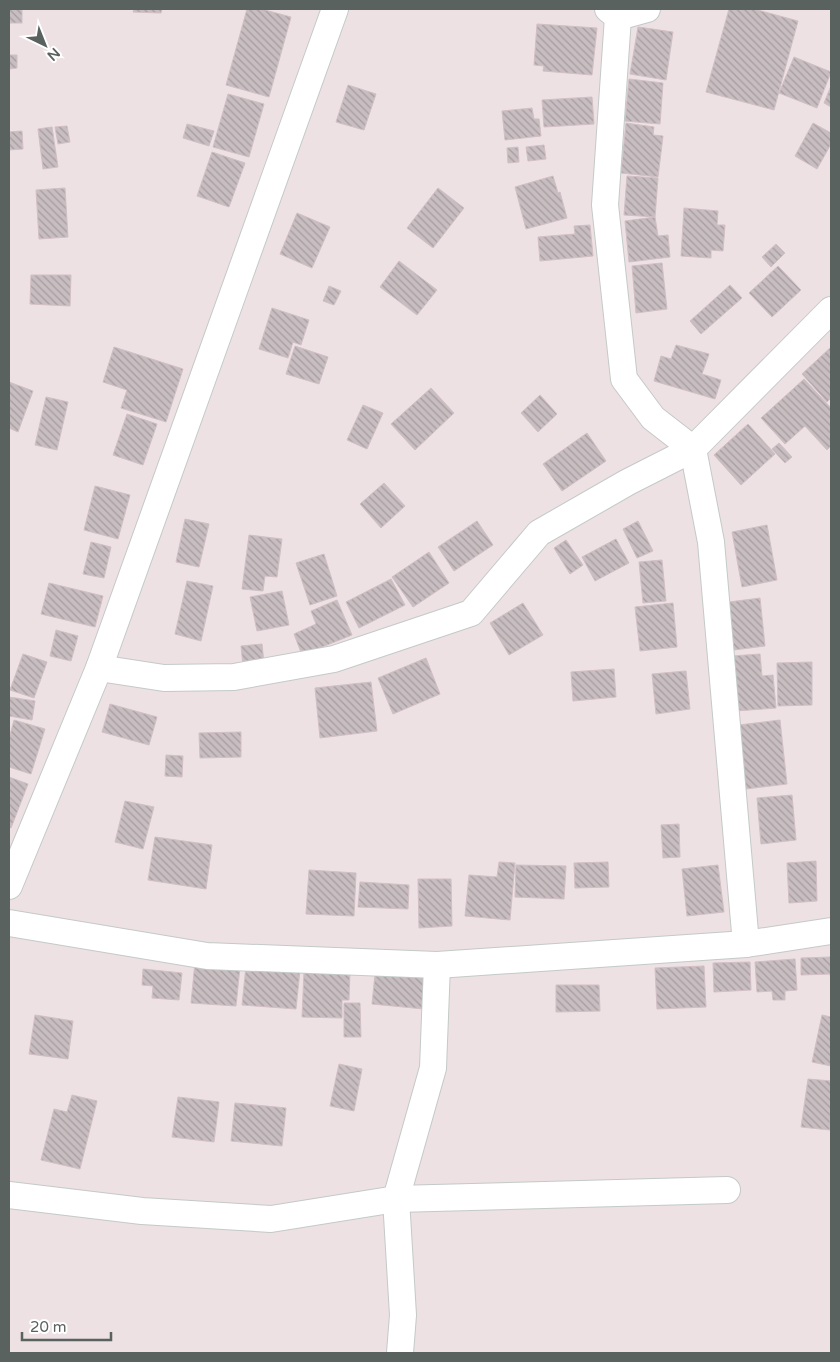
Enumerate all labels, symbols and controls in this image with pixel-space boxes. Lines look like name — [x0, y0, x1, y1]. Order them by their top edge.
north arrow — [20, 20, 70, 70]
text: N — [44, 44, 63, 64]
scale bar — [22, 1310, 111, 1342]
text: 20 m — [30, 1318, 67, 1336]

